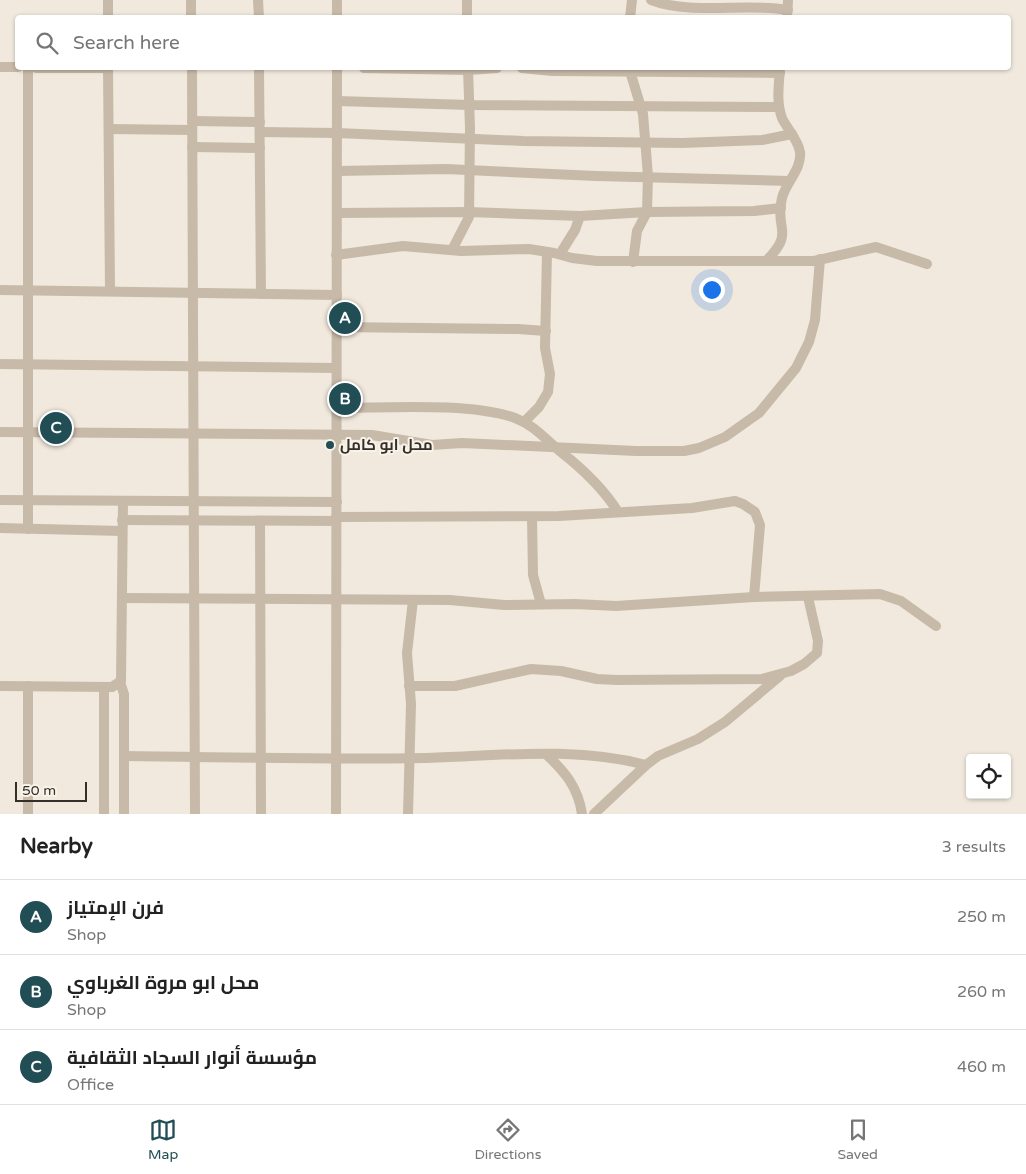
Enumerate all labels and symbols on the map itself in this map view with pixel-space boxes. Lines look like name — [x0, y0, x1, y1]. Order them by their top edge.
your location — [699, 277, 725, 303]
pin: A — [329, 299, 361, 337]
pin: B — [329, 380, 361, 418]
pin: C — [40, 409, 72, 447]
place label: محل ابو كامل — [340, 436, 433, 454]
marker: محل ابو كامل — [324, 439, 336, 451]
scale bar — [15, 779, 88, 802]

